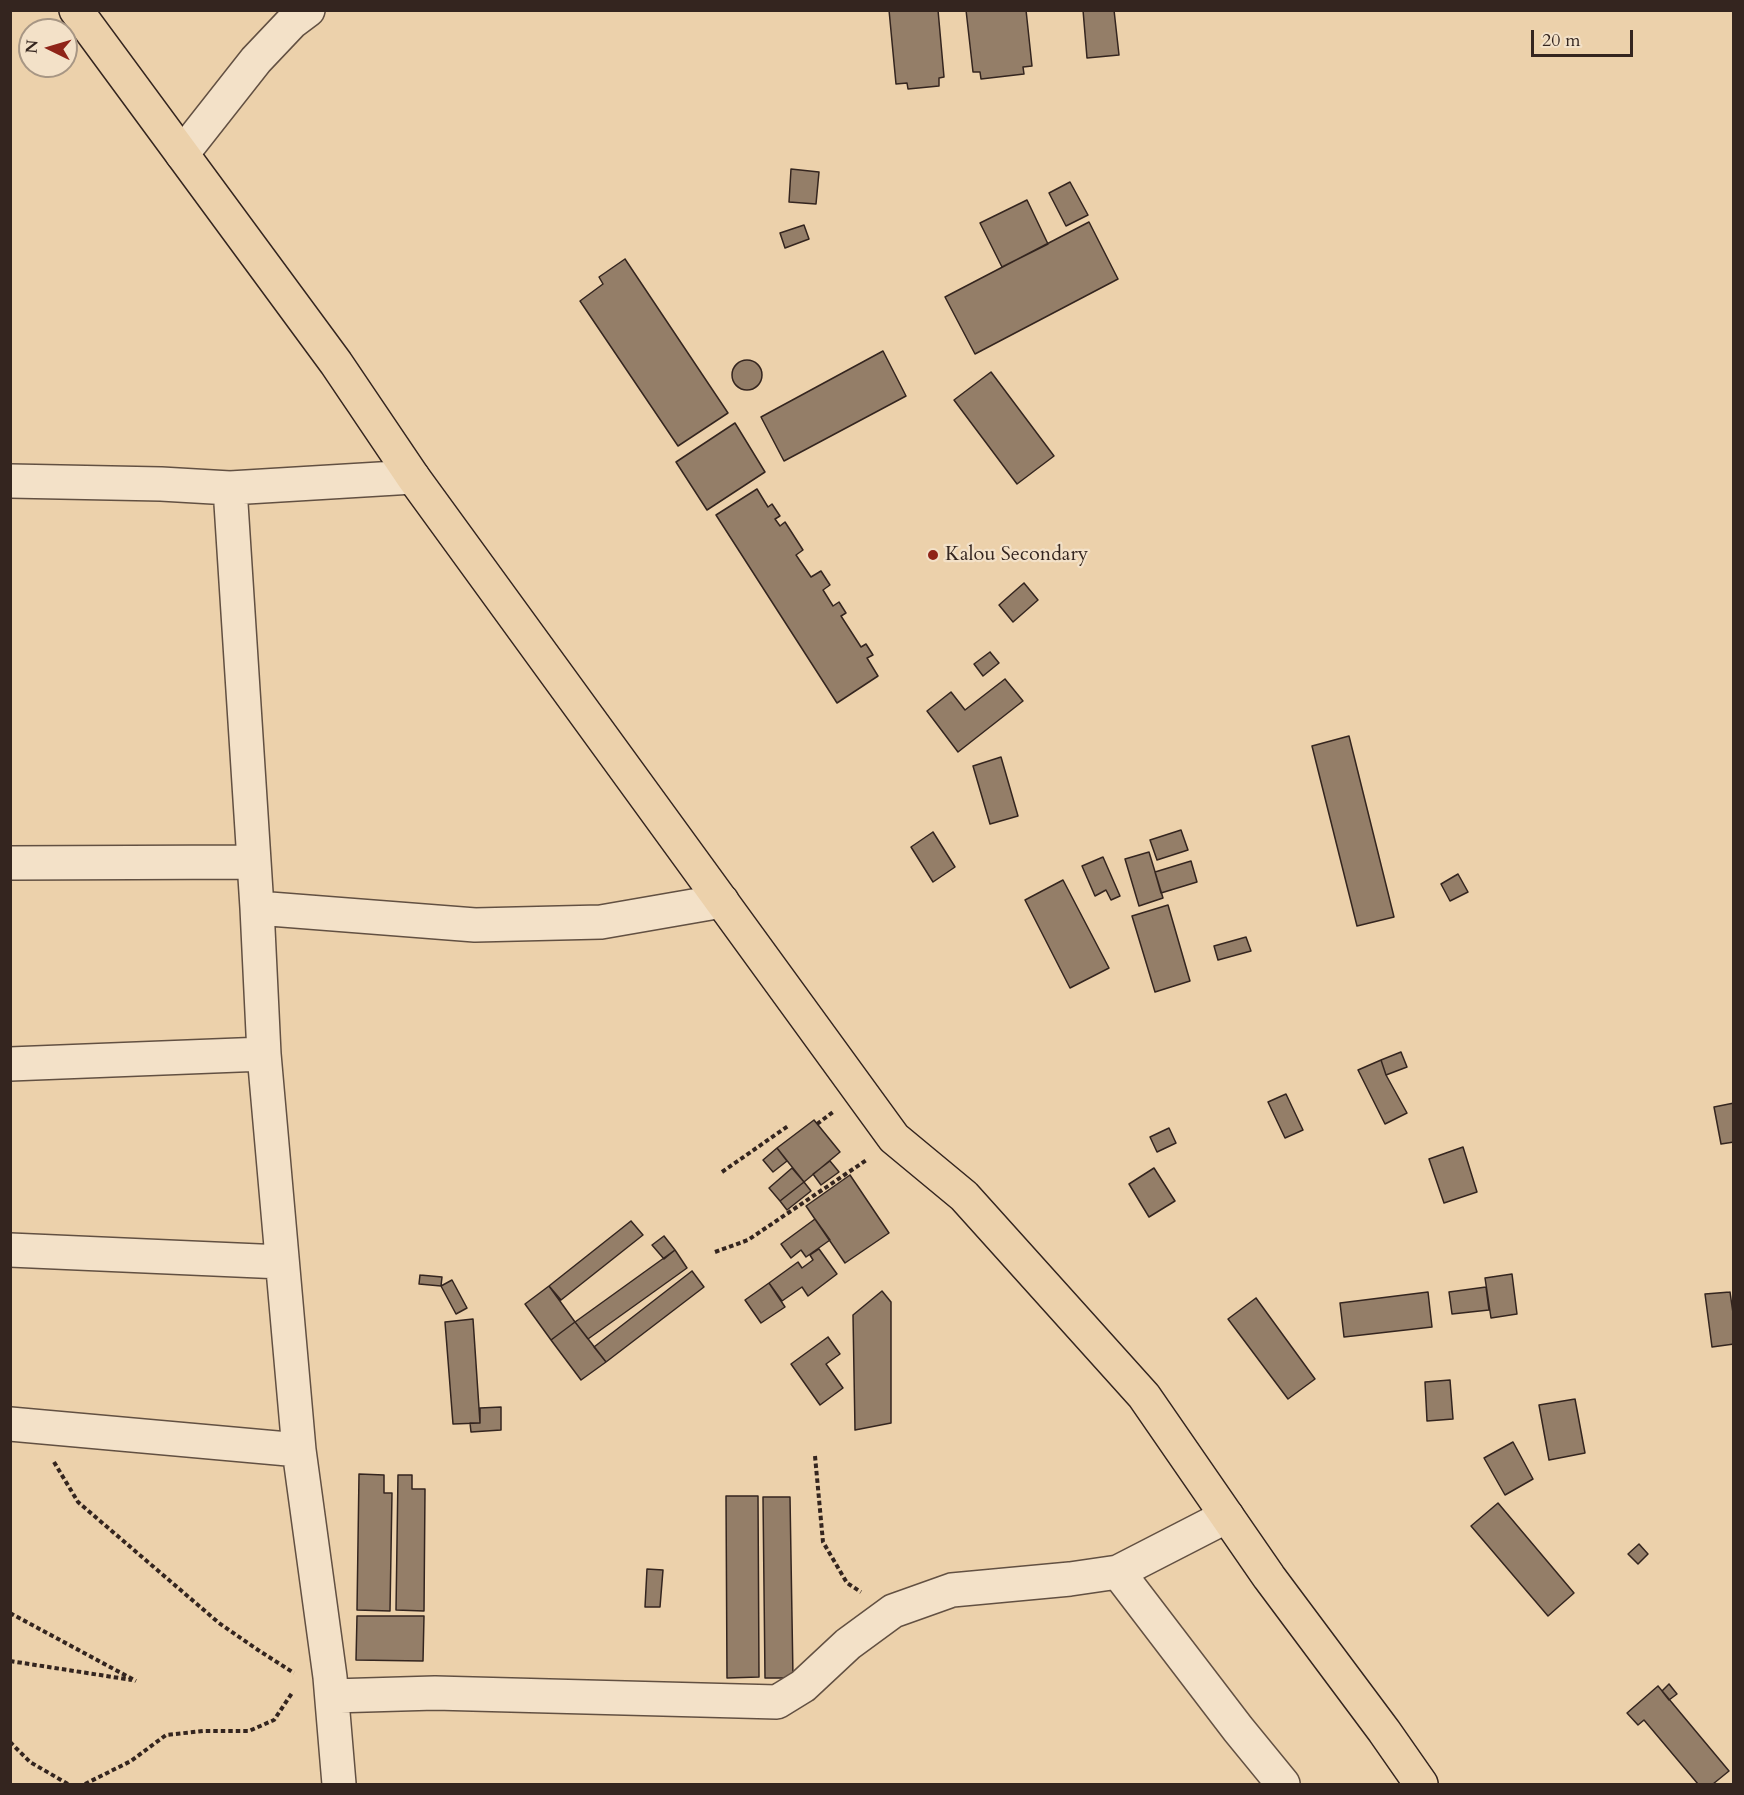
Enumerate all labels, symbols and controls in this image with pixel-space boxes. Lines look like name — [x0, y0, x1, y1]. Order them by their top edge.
north arrow — [18, 18, 78, 78]
scale bar — [1534, 18, 1636, 56]
text: 20 m — [1542, 28, 1581, 53]
text: N — [20, 39, 44, 54]
place label: Kalou Secondary — [945, 543, 1088, 567]
marker: Kalou Secondary — [926, 548, 940, 562]

